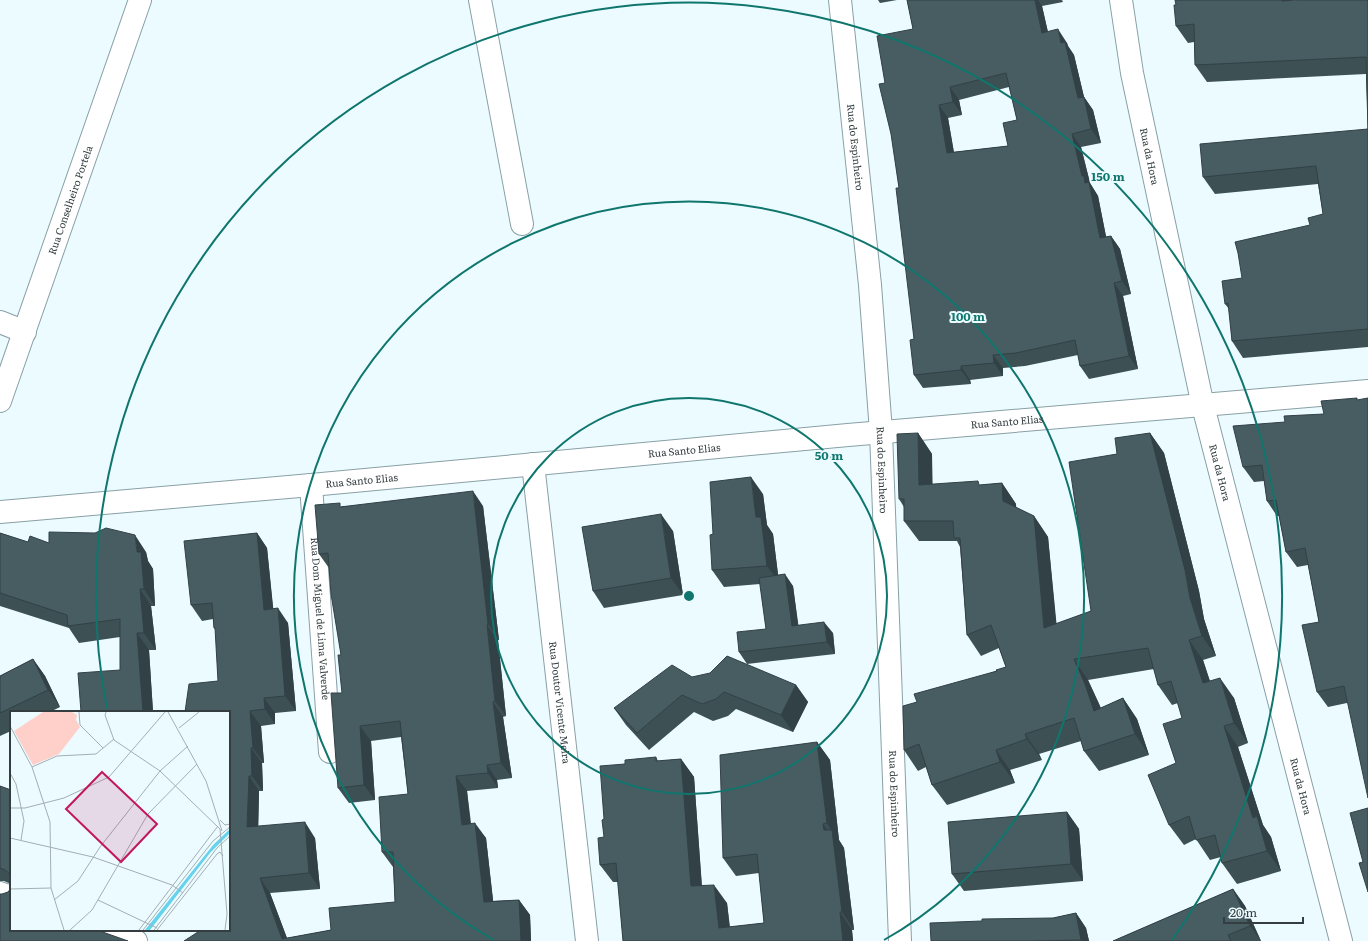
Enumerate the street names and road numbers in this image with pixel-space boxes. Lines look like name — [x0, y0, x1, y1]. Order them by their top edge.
street label: Rua do Espinheiro — [844, 103, 868, 191]
street label: Rua da Hora — [1137, 126, 1164, 187]
street label: Rua Conselheiro Portela — [44, 143, 96, 256]
street label: Rua Santo Elias — [970, 410, 1044, 432]
street label: Rua do Espinheiro — [874, 426, 892, 514]
street label: Rua Santo Elias — [647, 439, 722, 461]
street label: Rua da Hora — [1206, 442, 1235, 503]
street label: Rua Santo Elias — [325, 469, 399, 491]
street label: Rua Dom Miguel de Lima Valverde — [308, 537, 334, 701]
street label: Rua Doutor Vicente Meira — [546, 640, 575, 765]
street label: Rua do Espinheiro — [886, 750, 904, 838]
street label: Rua da Hora — [1287, 756, 1316, 817]

